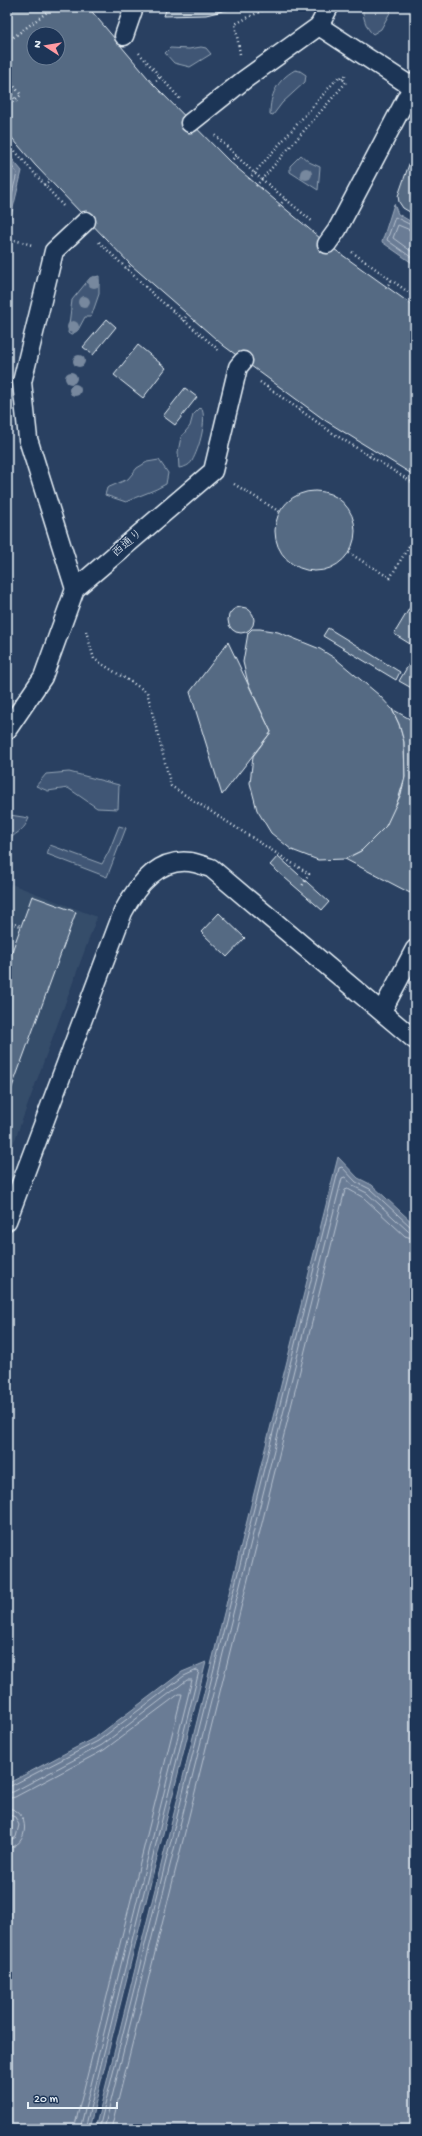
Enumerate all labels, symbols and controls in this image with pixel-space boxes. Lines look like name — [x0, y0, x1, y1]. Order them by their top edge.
north arrow — [26, 26, 66, 66]
text: N — [32, 40, 45, 49]
street label: 西通り — [109, 526, 146, 561]
scale bar — [28, 2084, 117, 2110]
text: 20 m — [34, 2093, 59, 2107]

